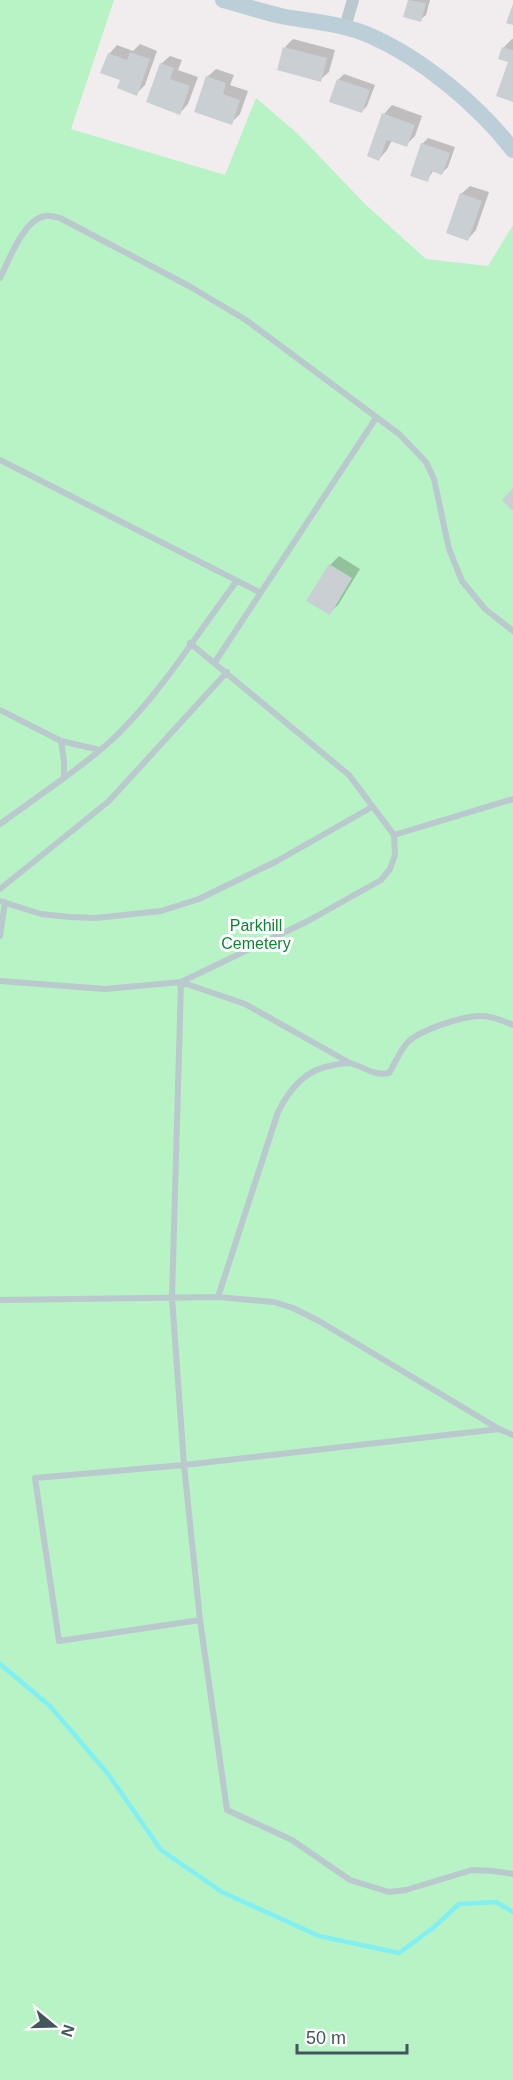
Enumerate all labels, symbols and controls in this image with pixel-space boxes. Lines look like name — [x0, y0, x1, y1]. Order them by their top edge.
park label: Parkhill Cemetery — [221, 917, 291, 952]
north arrow — [24, 1996, 84, 2056]
scale bar — [297, 2017, 406, 2055]
text: N — [58, 2022, 78, 2039]
text: 50 m — [306, 2028, 346, 2048]

